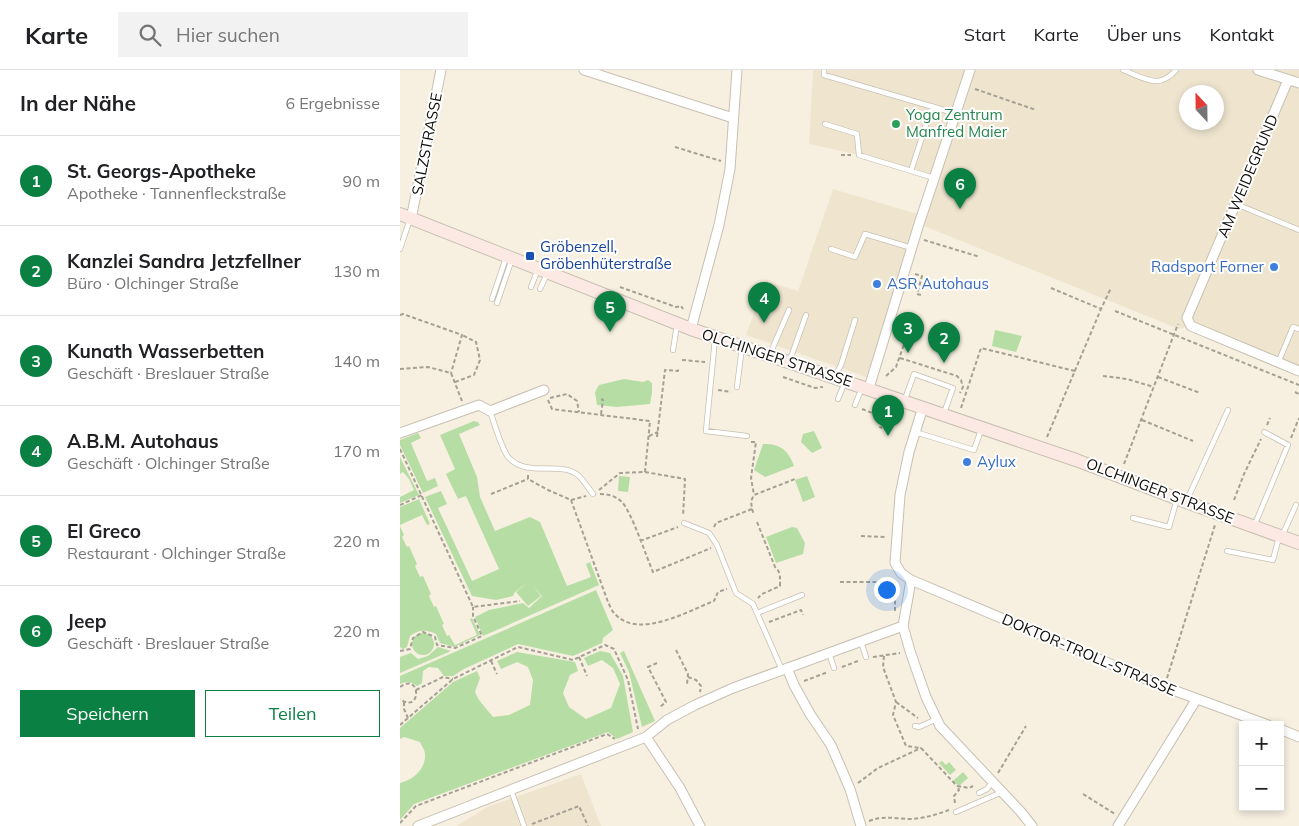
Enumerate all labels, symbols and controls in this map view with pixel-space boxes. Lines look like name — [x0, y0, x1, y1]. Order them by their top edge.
search box — [118, 12, 468, 57]
text: Karte — [25, 20, 88, 50]
icon: search — [136, 21, 164, 49]
text: Hier suchen — [176, 23, 280, 47]
text: Start — [964, 23, 1005, 46]
text: Karte — [1033, 23, 1079, 46]
text: Über uns — [1107, 23, 1182, 46]
text: Kontakt — [1210, 23, 1274, 46]
north arrow — [1179, 85, 1224, 130]
text: In der Nähe — [20, 90, 136, 116]
street label: SALZSTRASSE — [407, 91, 446, 197]
text: 6 Ergebnisse — [285, 93, 380, 113]
place label: Yoga Zentrum Manfred Maier — [905, 105, 1008, 141]
street label: AM WEIDEGRUND — [1213, 111, 1282, 240]
marker: Yoga Zentrum Manfred Maier — [890, 118, 902, 130]
text: St. Georgs-Apotheke — [67, 159, 256, 183]
pin: 6 — [944, 168, 976, 209]
text: 1 — [31, 171, 41, 191]
text: 90 m — [343, 171, 380, 191]
text: Apotheke · Tannenfleckstraße — [67, 183, 286, 203]
place label: Gröbenzell, Gröbenhüterstraße — [540, 237, 672, 273]
text: Kanzlei Sandra Jetzfellner — [67, 249, 301, 273]
marker: Gröbenzell, Gröbenhüterstraße — [524, 250, 536, 262]
place label: Radsport Forner — [1151, 257, 1265, 276]
text: 2 — [31, 261, 41, 281]
text: 130 m — [333, 261, 380, 281]
marker: Radsport Forner — [1268, 261, 1280, 273]
text: Büro · Olchinger Straße — [67, 273, 239, 293]
place label: ASR Autohaus — [887, 274, 989, 293]
marker: ASR Autohaus — [871, 278, 883, 290]
pin: 4 — [748, 282, 780, 323]
pin: 5 — [594, 291, 626, 332]
pin: 3 — [892, 312, 924, 353]
pin: 2 — [928, 322, 960, 363]
street label: OLCHINGER STRASSE — [700, 324, 855, 391]
text: Kunath Wasserbetten — [67, 339, 265, 363]
text: 3 — [31, 351, 41, 371]
text: 140 m — [333, 351, 380, 371]
text: Geschäft · Breslauer Straße — [67, 363, 269, 383]
pin: 1 — [872, 395, 904, 436]
text: A.B.M. Autohaus — [67, 429, 218, 453]
text: 4 — [31, 441, 41, 461]
text: 170 m — [333, 441, 380, 461]
place label: Aylux — [977, 452, 1016, 471]
text: Geschäft · Olchinger Straße — [67, 453, 270, 473]
street label: OLCHINGER STRASSE — [1084, 454, 1237, 528]
marker: Aylux — [961, 456, 973, 468]
text: El Greco — [67, 519, 141, 543]
text: 5 — [31, 531, 41, 551]
text: 220 m — [333, 531, 380, 551]
text: Restaurant · Olchinger Straße — [67, 543, 286, 563]
your location — [874, 577, 900, 603]
text: Jeep — [67, 609, 106, 633]
street label: DOKTOR-TROLL-STRASSE — [999, 609, 1179, 700]
text: 6 — [31, 621, 41, 641]
text: 220 m — [333, 621, 380, 641]
text: Geschäft · Breslauer Straße — [67, 633, 269, 653]
button: Speichern — [20, 690, 195, 737]
button: Teilen — [205, 690, 380, 737]
map controls — [1239, 721, 1284, 811]
button: + — [1239, 721, 1284, 766]
button: − — [1239, 766, 1284, 811]

